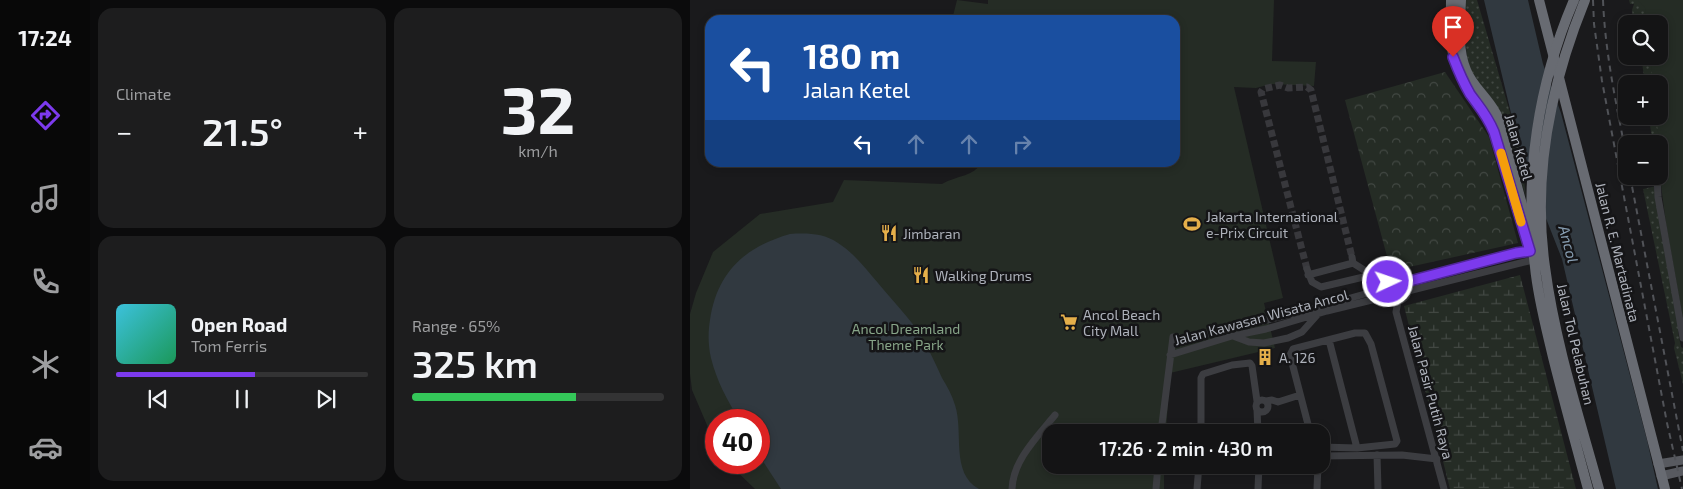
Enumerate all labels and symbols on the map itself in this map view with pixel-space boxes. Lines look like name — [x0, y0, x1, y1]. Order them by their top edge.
pin — [1432, 6, 1474, 57]
street label: Jalan Ketel — [1501, 112, 1537, 183]
street label: Jalan R. E. Martadinata — [1592, 180, 1644, 324]
place label: Jakarta International e-Prix Circuit — [1206, 208, 1339, 241]
sports icon: Jakarta International e-Prix Circuit — [1182, 214, 1202, 234]
water label: Ancol — [1555, 222, 1583, 265]
restaurant icon: Jimbaran — [879, 223, 899, 243]
place label: Jimbaran — [903, 225, 961, 242]
position arrow — [1361, 255, 1413, 307]
restaurant icon: Walking Drums — [911, 265, 931, 285]
place label: Walking Drums — [935, 267, 1032, 284]
street label: Jalan Tol Pelabuhan — [1554, 282, 1598, 406]
street label: Jalan Kawasan Wisata Ancol — [1172, 285, 1351, 348]
place label: Ancol Beach City Mall — [1083, 306, 1160, 339]
supermarket icon: Ancol Beach City Mall — [1059, 312, 1079, 332]
park label: Ancol Dreamland Theme Park — [852, 320, 960, 353]
street label: Jalan Pasir Putih Raya — [1405, 323, 1457, 461]
building icon: A. 126 — [1255, 347, 1275, 367]
place label: A. 126 — [1279, 349, 1315, 366]
speed limit sign: 40 — [705, 409, 770, 474]

